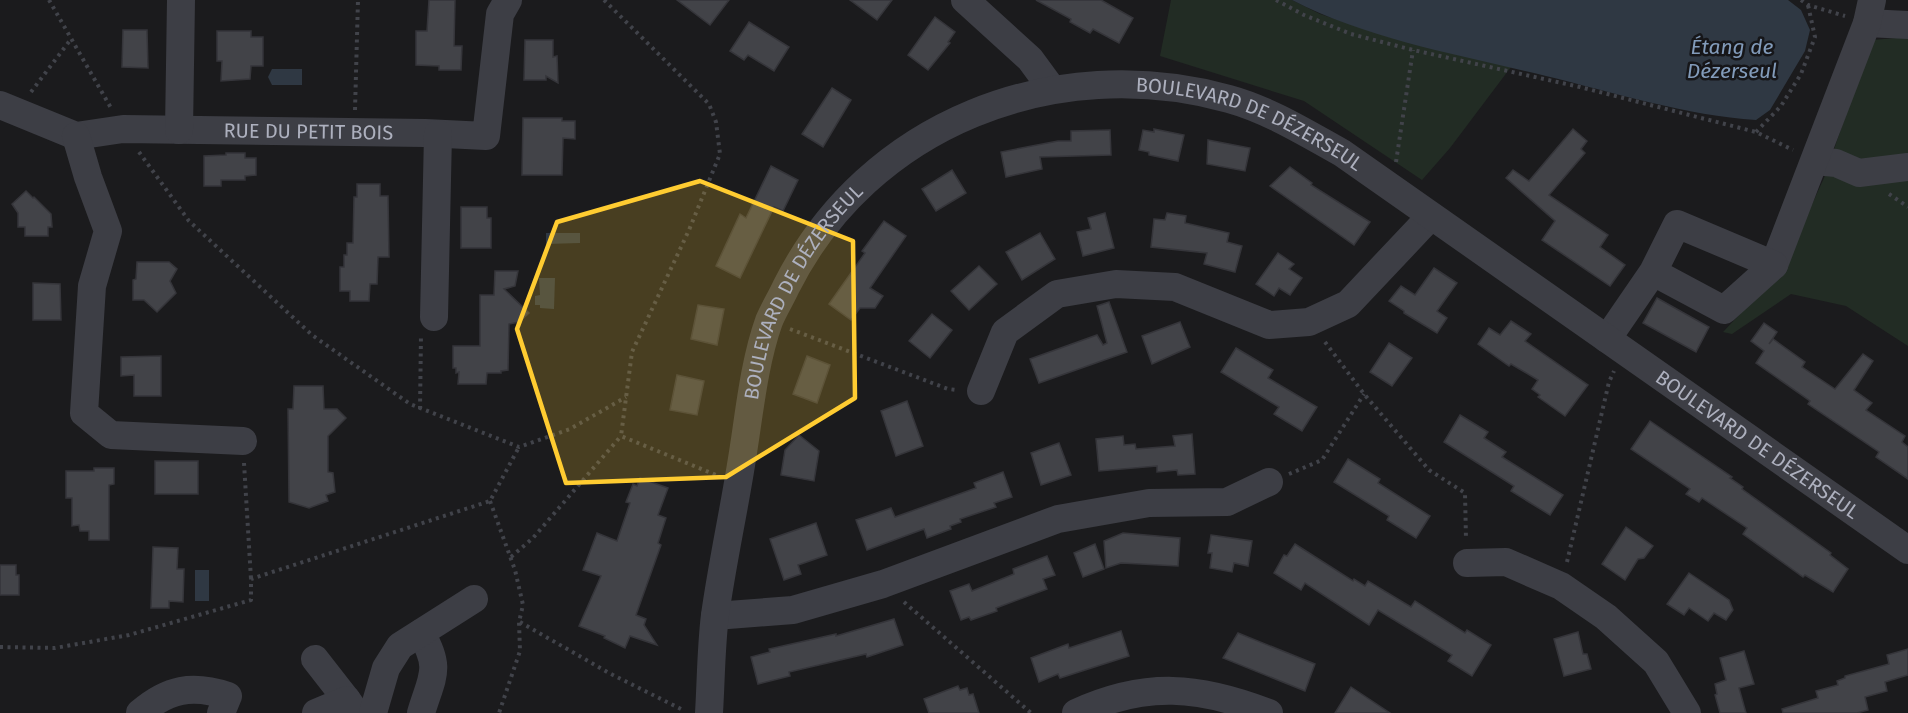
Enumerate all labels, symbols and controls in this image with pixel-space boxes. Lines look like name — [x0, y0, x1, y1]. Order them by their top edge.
water label: Étang de Dézerseul — [1687, 34, 1777, 84]
street label: BOULEVARD DE DÉZERSEUL — [1135, 73, 1368, 176]
street label: RUE DU PETIT BOIS — [223, 118, 394, 145]
street label: BOULEVARD DE DÉZERSEUL — [739, 179, 868, 402]
street label: BOULEVARD DE DÉZERSEUL — [1651, 365, 1864, 524]

